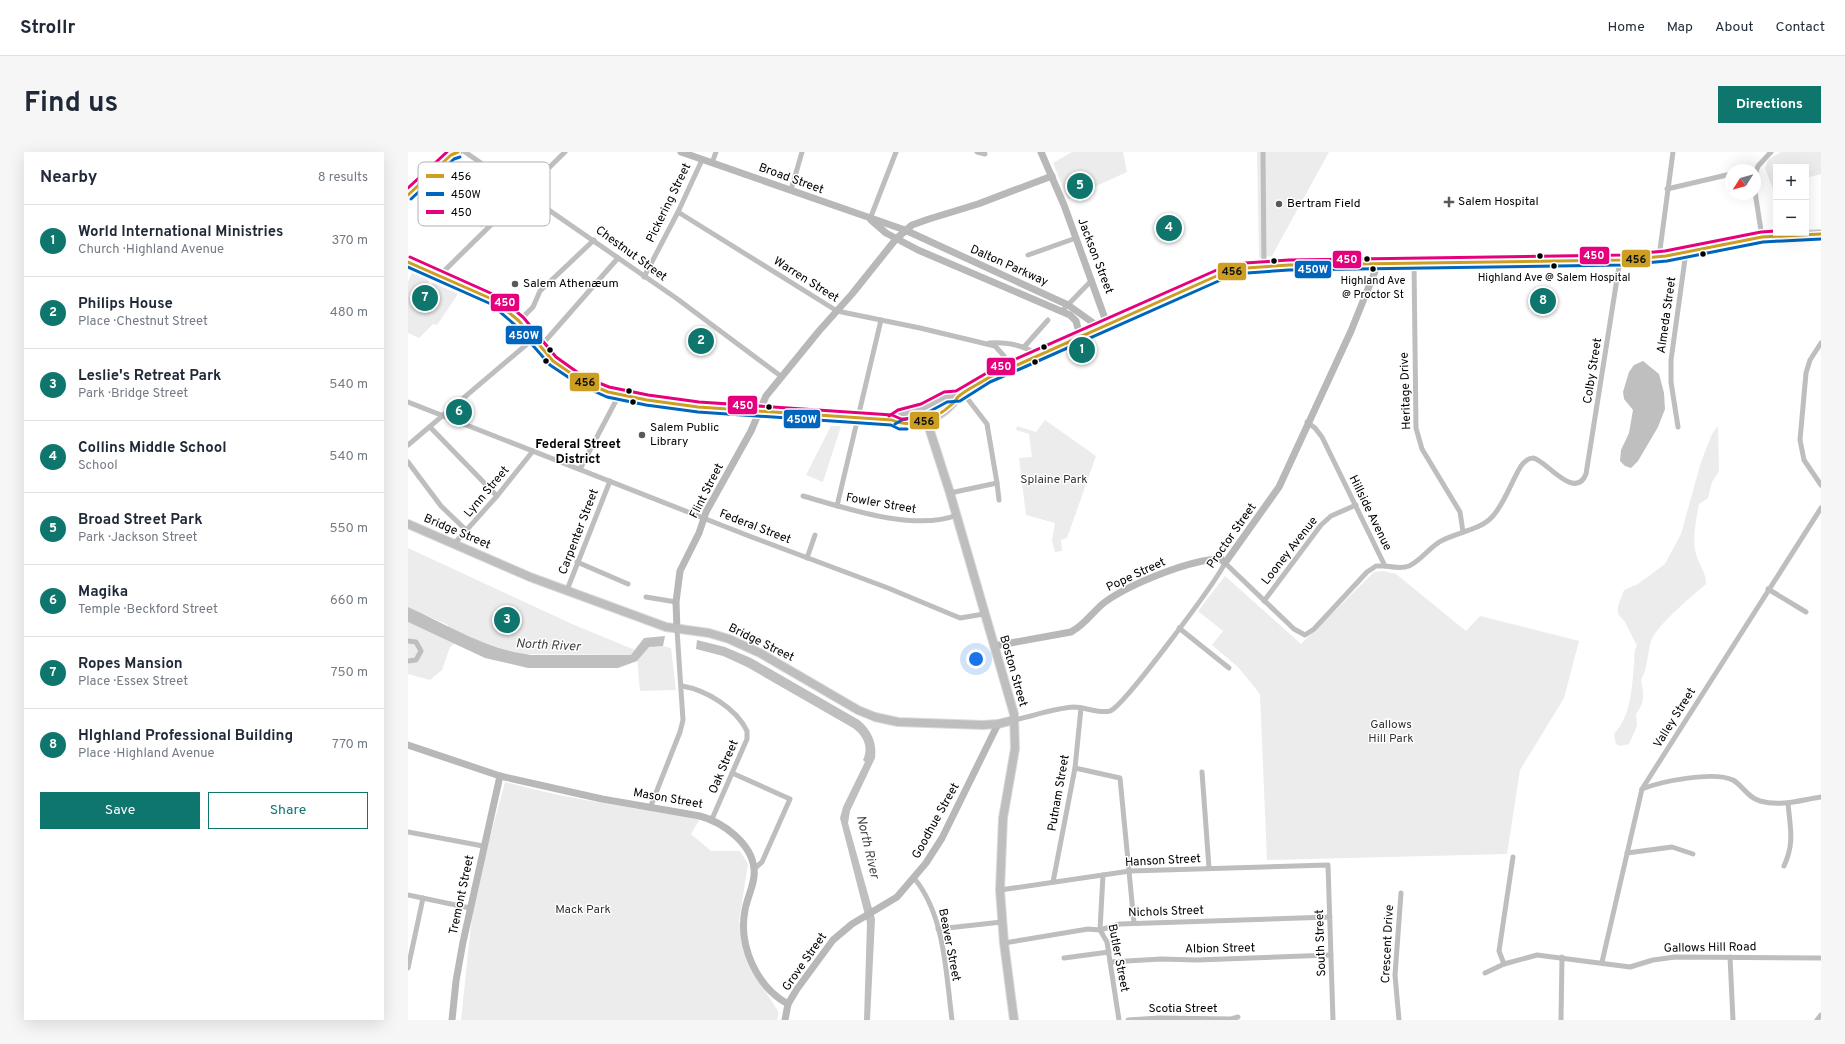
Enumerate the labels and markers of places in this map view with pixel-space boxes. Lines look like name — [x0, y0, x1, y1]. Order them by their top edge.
pin: 5 — [1067, 171, 1093, 201]
place label: Salem Hospital — [1458, 194, 1539, 210]
place label: Bertram Field — [1287, 196, 1360, 212]
marker: Salem Hospital — [1443, 196, 1455, 208]
marker: Bertram Field — [1274, 199, 1284, 209]
pin: 4 — [1156, 213, 1182, 243]
unlabelled marker — [1698, 249, 1708, 259]
unlabelled marker — [1535, 251, 1545, 261]
unlabelled marker — [1362, 254, 1372, 264]
unlabelled marker — [1269, 256, 1279, 266]
marker: Highland Ave @ Salem Hospital — [1549, 261, 1559, 271]
marker: Highland Ave @ Proctor St — [1368, 264, 1378, 274]
place label: Highland Ave @ Salem Hospital — [1478, 271, 1630, 285]
place label: Highland Ave @ Proctor St — [1341, 274, 1405, 302]
place label: Salem Athenæum — [523, 276, 619, 292]
marker: Salem Athenæum — [510, 279, 520, 289]
pin: 7 — [412, 283, 438, 313]
pin: 8 — [1530, 286, 1556, 316]
pin: 2 — [688, 326, 714, 356]
pin: 1 — [1069, 335, 1095, 365]
unlabelled marker — [1039, 342, 1049, 352]
unlabelled marker — [545, 345, 555, 355]
unlabelled marker — [541, 356, 551, 366]
unlabelled marker — [1030, 357, 1040, 367]
unlabelled marker — [624, 386, 634, 396]
pin: 6 — [446, 397, 472, 427]
unlabelled marker — [628, 397, 638, 407]
unlabelled marker — [764, 402, 774, 412]
place label: Salem Public Library — [650, 420, 719, 450]
marker: Salem Public Library — [637, 430, 647, 440]
pin: 3 — [494, 605, 520, 635]

